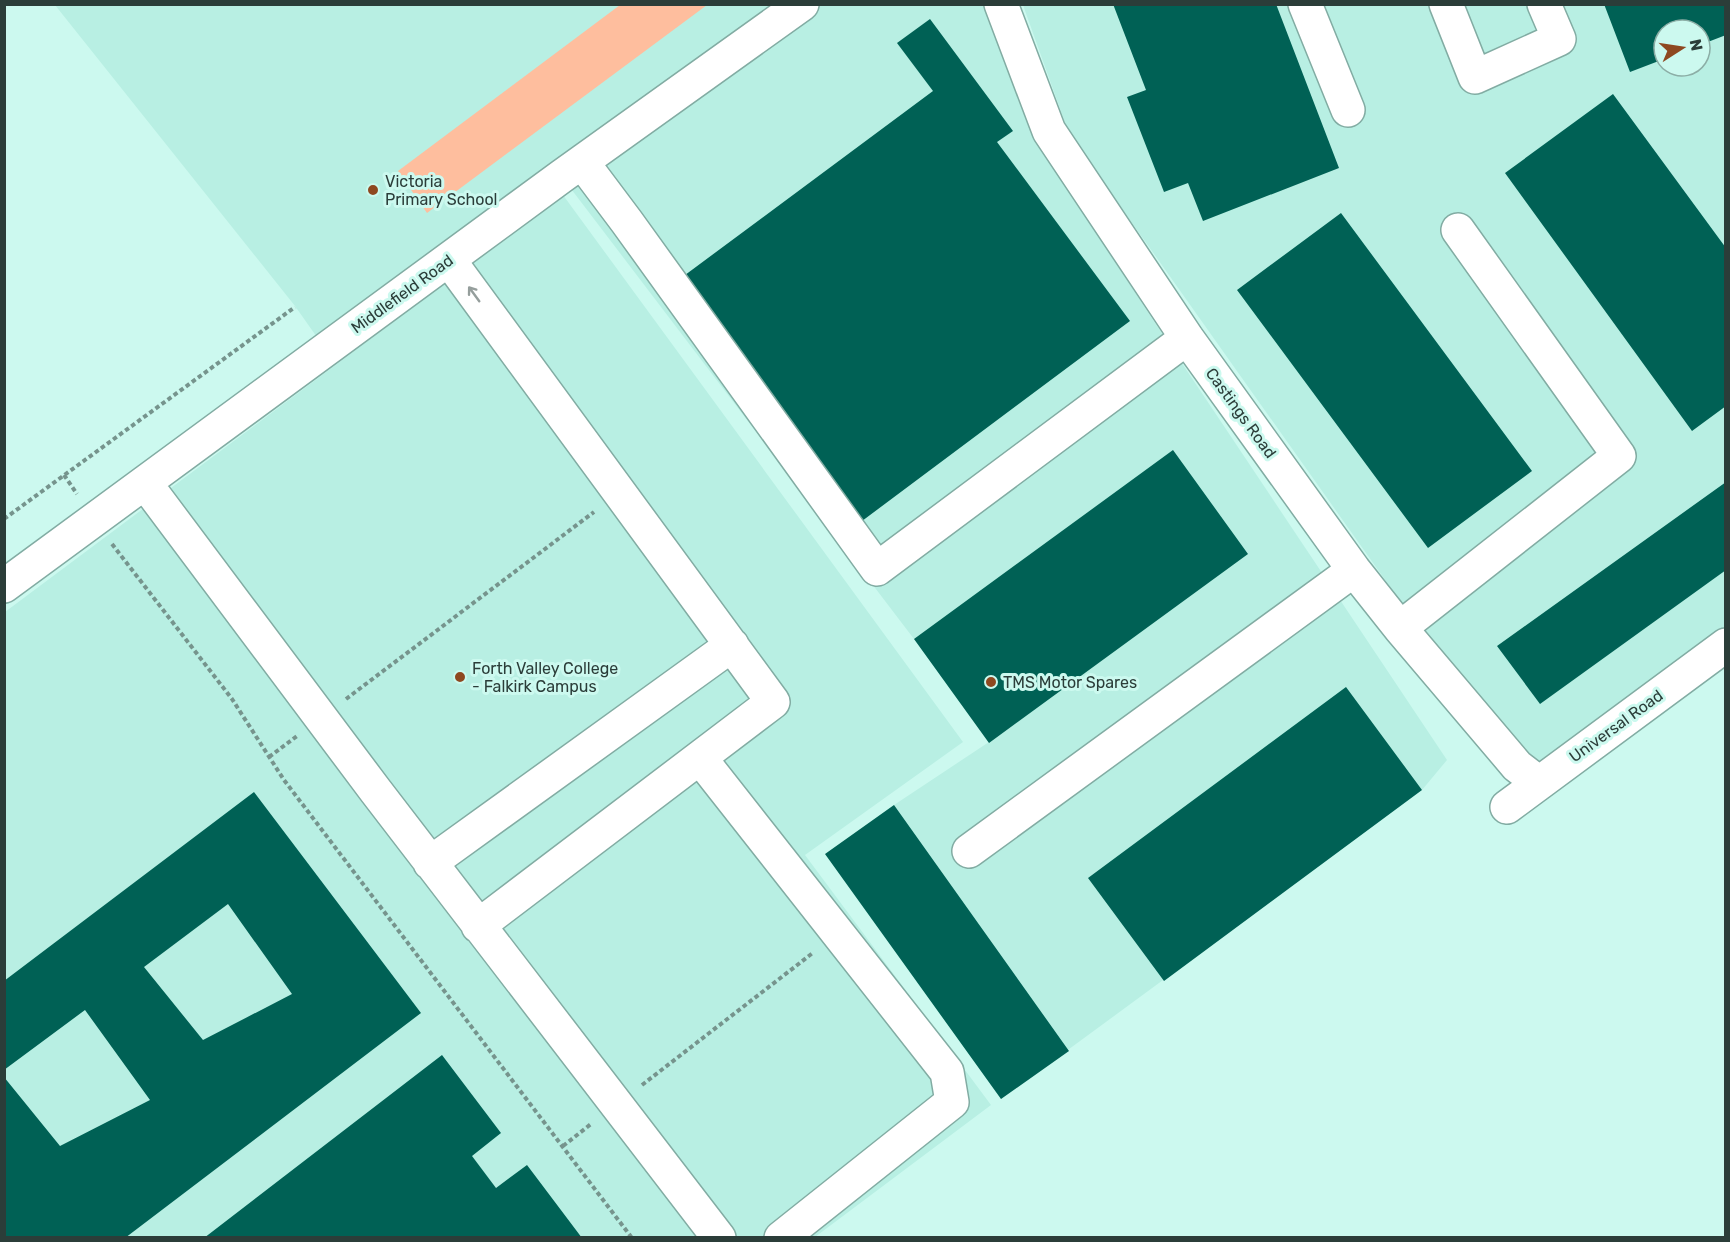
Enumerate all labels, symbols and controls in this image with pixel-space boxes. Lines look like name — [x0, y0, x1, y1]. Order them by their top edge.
north arrow — [1652, 18, 1712, 78]
text: N — [1686, 37, 1707, 53]
place label: Victoria Primary School — [385, 172, 497, 209]
marker: Victoria Primary School — [366, 183, 380, 197]
street label: Middlefield Road — [347, 251, 457, 337]
one-way arrow — [468, 286, 480, 302]
street label: Castings Road — [1202, 364, 1280, 462]
place label: Forth Valley College - Falkirk Campus — [472, 659, 618, 696]
marker: Forth Valley College - Falkirk Campus — [453, 670, 467, 684]
place label: TMS Motor Spares — [1003, 673, 1137, 692]
marker: TMS Motor Spares — [984, 675, 998, 689]
street label: Universal Road — [1565, 686, 1667, 766]

